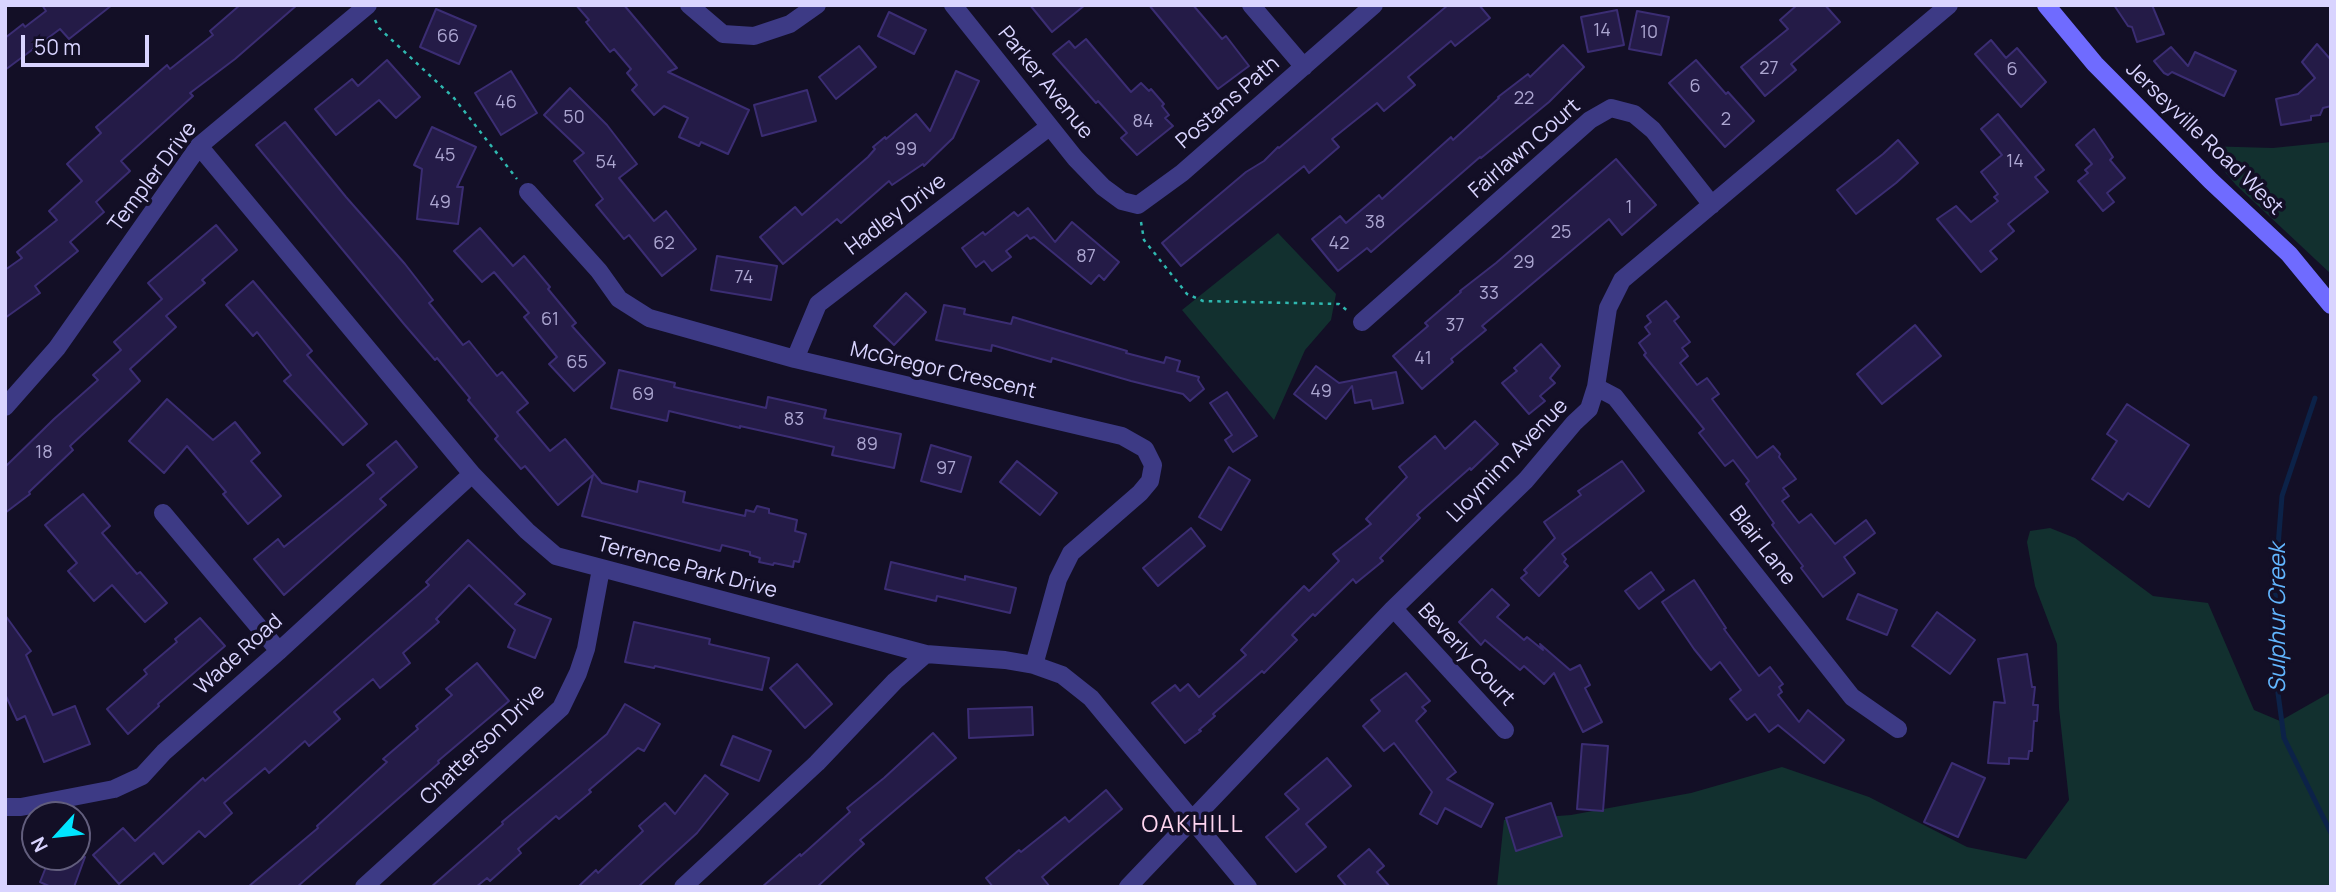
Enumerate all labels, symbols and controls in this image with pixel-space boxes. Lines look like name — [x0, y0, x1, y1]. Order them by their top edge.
house number: 14 — [1593, 20, 1611, 42]
scale bar — [24, 21, 152, 65]
street label: Parker Avenue — [992, 22, 1098, 144]
house number: 10 — [1640, 22, 1658, 44]
house number: 66 — [437, 26, 459, 48]
text: 50 m — [34, 33, 81, 61]
street label: Postans Path — [1171, 51, 1285, 155]
street label: Jerseyville Road West — [2120, 57, 2288, 221]
house number: 27 — [1759, 58, 1779, 80]
house number: 6 — [2006, 59, 2018, 81]
house number: 6 — [1689, 76, 1701, 98]
house number: 22 — [1514, 88, 1534, 110]
house number: 46 — [495, 92, 517, 114]
street label: Fairlawn Court — [1464, 94, 1586, 204]
house number: 50 — [563, 107, 585, 129]
house number: 2 — [1721, 109, 1731, 131]
house number: 84 — [1132, 111, 1154, 133]
street label: Templer Drive — [103, 117, 203, 237]
house number: 99 — [895, 139, 917, 161]
house number: 45 — [434, 145, 456, 167]
house number: 14 — [2006, 151, 2024, 173]
house number: 54 — [595, 152, 617, 174]
street label: Hadley Drive — [841, 169, 951, 261]
house number: 49 — [429, 192, 451, 214]
house number: 1 — [1625, 197, 1633, 219]
house number: 38 — [1365, 212, 1385, 234]
house number: 25 — [1551, 222, 1571, 244]
house number: 62 — [653, 233, 675, 255]
house number: 42 — [1329, 233, 1349, 255]
house number: 87 — [1076, 246, 1096, 268]
house number: 29 — [1513, 252, 1535, 274]
house number: 74 — [735, 267, 753, 289]
house number: 33 — [1479, 283, 1499, 305]
house number: 61 — [541, 309, 559, 331]
house number: 37 — [1446, 315, 1464, 337]
street label: McGregor Crescent — [848, 337, 1038, 405]
house number: 41 — [1414, 348, 1432, 370]
house number: 65 — [566, 352, 588, 374]
house number: 49 — [1310, 381, 1332, 403]
house number: 69 — [632, 384, 654, 406]
street label: Lloyminn Avenue — [1443, 394, 1573, 528]
house number: 83 — [784, 409, 804, 431]
house number: 89 — [856, 434, 878, 456]
house number: 18 — [35, 442, 53, 464]
house number: 97 — [936, 458, 956, 480]
street label: Blair Lane — [1723, 502, 1801, 590]
street label: Terrence Park Drive — [594, 532, 780, 604]
water label: Sulphur Creek — [2265, 543, 2293, 693]
street label: Beverly Court — [1412, 599, 1520, 711]
street label: Wade Road — [190, 609, 288, 701]
street label: Chatterson Drive — [415, 679, 551, 811]
north arrow — [21, 801, 91, 871]
district label: OAKHILL — [1142, 812, 1244, 840]
text: N — [24, 833, 54, 857]

